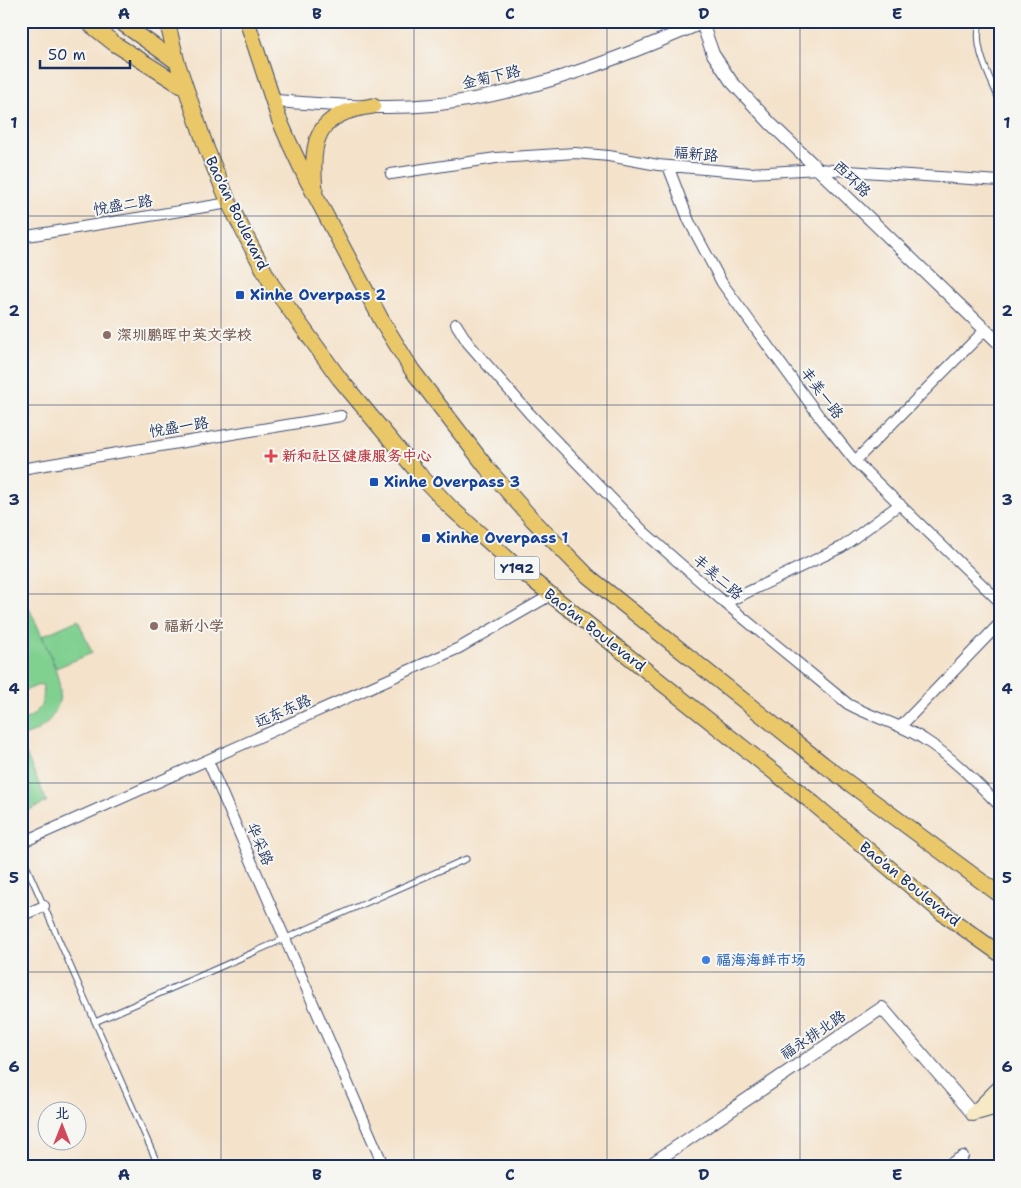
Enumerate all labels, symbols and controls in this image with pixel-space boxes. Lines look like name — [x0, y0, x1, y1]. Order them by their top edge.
text: A — [118, 3, 130, 24]
text: B — [312, 3, 322, 24]
text: C — [505, 3, 515, 24]
text: D — [698, 3, 710, 24]
text: E — [892, 3, 902, 24]
scale bar — [40, 38, 130, 70]
text: 50 m — [48, 45, 86, 65]
street label: 金菊下路 — [460, 61, 522, 93]
text: 1 — [10, 112, 18, 133]
text: 1 — [1003, 112, 1011, 133]
street label: 福新路 — [673, 142, 719, 166]
street label: Bao'an Boulevard — [201, 153, 273, 274]
street label: 西环路 — [829, 156, 875, 202]
street label: 悦盛二路 — [92, 190, 154, 220]
place label: Xinhe Overpass 2 — [250, 285, 387, 305]
marker: Xinhe Overpass 2 — [234, 289, 246, 301]
text: 2 — [8, 300, 20, 321]
text: 2 — [1001, 300, 1013, 321]
place label: 深圳鹏晖中英文学校 — [117, 325, 252, 345]
marker: 深圳鹏晖中英文学校 — [101, 329, 113, 341]
street label: 丰美一路 — [796, 363, 848, 423]
street label: 悦盛一路 — [148, 412, 210, 442]
place label: 新和社区健康服务中心 — [282, 446, 432, 466]
marker: 新和社区健康服务中心 — [264, 449, 278, 463]
place label: Xinhe Overpass 3 — [384, 472, 520, 492]
marker: Xinhe Overpass 3 — [368, 476, 380, 488]
text: 3 — [8, 489, 20, 510]
text: 3 — [1001, 489, 1013, 510]
place label: Xinhe Overpass 1 — [436, 528, 569, 548]
marker: Xinhe Overpass 1 — [420, 532, 432, 544]
street label: 丰美二路 — [689, 550, 747, 604]
road number: Y192 — [494, 556, 540, 580]
street label: Bao'an Boulevard — [540, 584, 650, 676]
place label: 福新小学 — [164, 616, 224, 636]
marker: 福新小学 — [148, 620, 160, 632]
text: 4 — [8, 678, 20, 699]
text: 4 — [1001, 678, 1013, 699]
street label: 远东东路 — [252, 690, 314, 732]
street label: 华采路 — [242, 819, 278, 869]
street label: Bao'an Boulevard — [855, 837, 965, 931]
text: 5 — [9, 867, 19, 888]
text: 5 — [1002, 867, 1012, 888]
place label: 福海海鲜市场 — [716, 950, 806, 970]
marker: 福海海鲜市场 — [700, 954, 712, 966]
street label: 福永排北路 — [776, 1006, 850, 1064]
text: 6 — [8, 1056, 20, 1077]
text: 6 — [1001, 1056, 1013, 1077]
north arrow — [38, 1100, 88, 1150]
text: 北 — [55, 1104, 69, 1122]
text: A — [118, 1164, 130, 1185]
text: B — [312, 1164, 322, 1185]
text: C — [505, 1164, 515, 1185]
text: D — [698, 1164, 710, 1185]
text: E — [892, 1164, 902, 1185]

